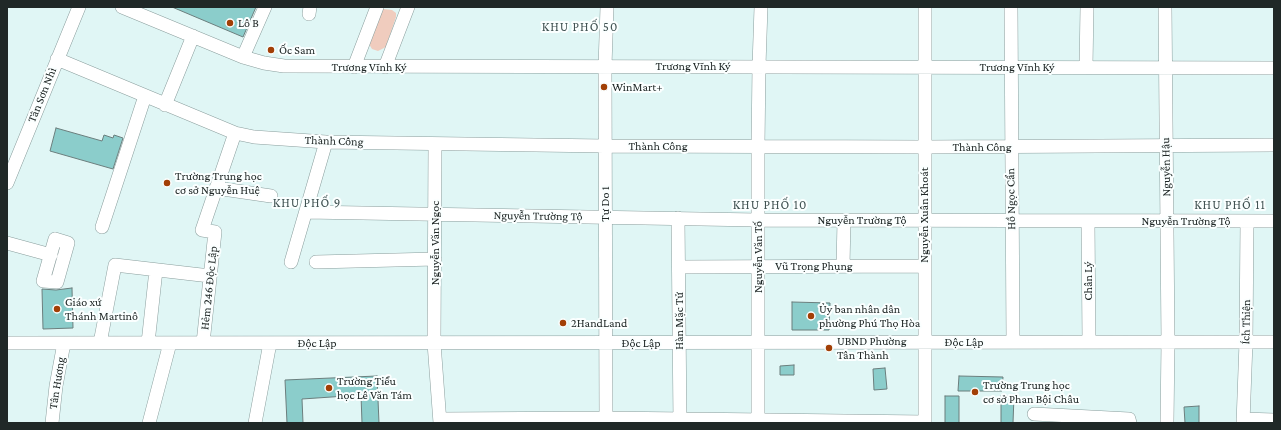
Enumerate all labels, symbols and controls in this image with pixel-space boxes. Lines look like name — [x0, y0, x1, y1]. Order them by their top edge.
place label: Lô B — [238, 16, 259, 30]
marker: Lô B — [225, 18, 235, 28]
district label: KHU PHỐ 50 — [542, 19, 618, 35]
place label: Ốc Sam — [279, 43, 315, 57]
marker: Ốc Sam — [266, 45, 276, 55]
street label: Trương Vĩnh Ký — [655, 59, 731, 73]
street label: Trương Vĩnh Ký — [331, 60, 407, 74]
street label: Trương Vĩnh Ký — [979, 60, 1055, 74]
street label: Tân Sơn Nhì — [24, 65, 60, 125]
place label: WinMart+ — [612, 80, 662, 94]
marker: WinMart+ — [599, 82, 609, 92]
street label: Thành Công — [304, 133, 364, 149]
street label: Nguyễn Hậu — [1158, 137, 1174, 197]
street label: Thành Công — [629, 139, 687, 153]
street label: Thành Công — [953, 140, 1011, 154]
street label: Nguyễn Xuân Khoát — [917, 167, 931, 263]
street label: Hồ Ngọc Cẩn — [1003, 168, 1019, 230]
place label: Trường Trung học cơ sở Nguyễn Huệ — [175, 169, 262, 197]
marker: Trường Trung học cơ sở Nguyễn Huệ — [162, 178, 172, 188]
street label: Tự Do 1 — [598, 186, 612, 222]
district label: KHU PHỐ 9 — [273, 195, 341, 211]
district label: KHU PHỐ 10 — [733, 197, 807, 213]
district label: KHU PHỐ 11 — [1194, 197, 1266, 213]
street label: Nguyễn Văn Ngọc — [428, 201, 442, 285]
street label: Nguyễn Trường Tộ — [493, 208, 583, 224]
street label: Nguyễn Trường Tộ — [818, 213, 906, 227]
street label: Nguyễn Trường Tộ — [1142, 214, 1230, 228]
street label: Nguyễn Văn Tố — [751, 221, 765, 293]
street label: Hẻm 246 Độc Lập — [197, 245, 221, 331]
street label: Vũ Trọng Phụng — [775, 259, 853, 273]
street label: Chân Lý — [1081, 261, 1095, 301]
street label: Hàn Mặc Tử — [672, 292, 686, 350]
place label: Giáo xứ Thánh Martinô — [65, 295, 138, 323]
street label: Ích Thiện — [1238, 299, 1254, 345]
place label: Ủy ban nhân dân phường Phú Thọ Hòa — [819, 302, 920, 330]
marker: Giáo xứ Thánh Martinô — [52, 304, 62, 314]
marker: Ủy ban nhân dân phường Phú Thọ Hòa — [806, 311, 816, 321]
place label: 2HandLand — [571, 316, 627, 330]
marker: 2HandLand — [558, 318, 568, 328]
place label: UBND Phường Tân Thành — [837, 334, 907, 362]
street label: Độc Lập — [944, 335, 984, 349]
street label: Độc Lập — [297, 336, 337, 350]
street label: Độc Lập — [621, 336, 661, 350]
marker: UBND Phường Tân Thành — [824, 343, 834, 353]
street label: Tân Hương — [46, 356, 68, 410]
place label: Trường Tiểu học Lê Văn Tám — [337, 374, 412, 402]
place label: Trường Trung học cơ sở Phan Bội Châu — [983, 378, 1079, 406]
marker: Trường Tiểu học Lê Văn Tám — [324, 383, 334, 393]
marker: Trường Trung học cơ sở Phan Bội Châu — [970, 387, 980, 397]

